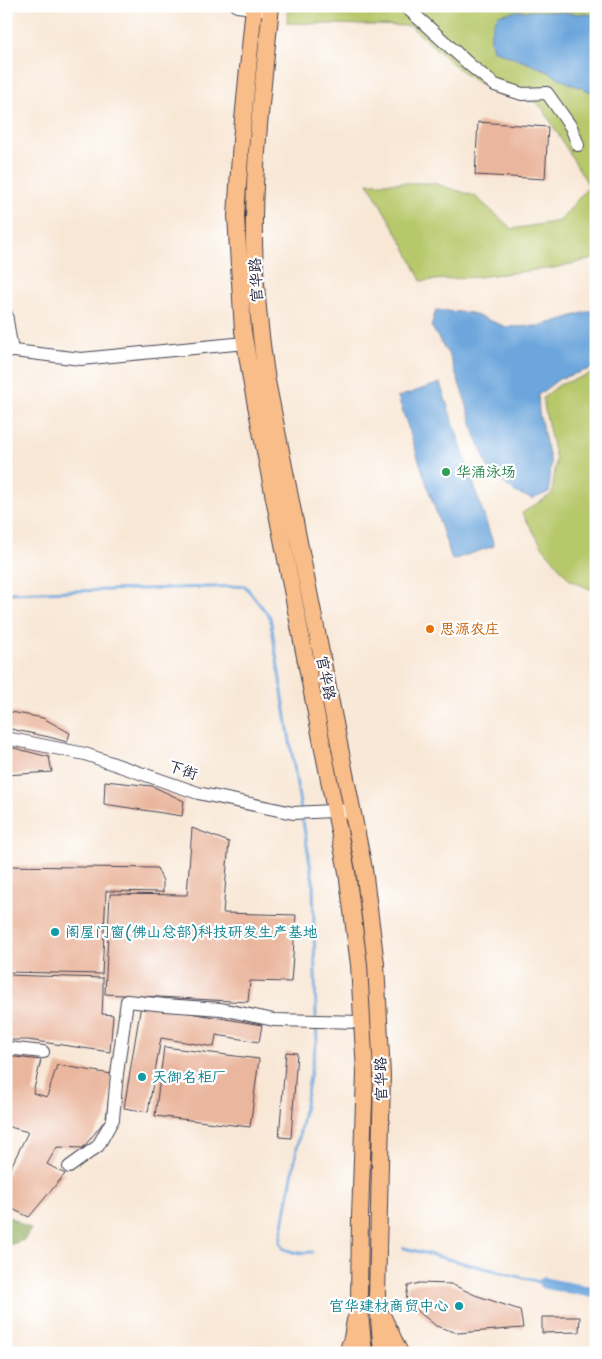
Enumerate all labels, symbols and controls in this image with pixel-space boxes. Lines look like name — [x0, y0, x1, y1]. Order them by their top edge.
street label: 官华路 — [245, 257, 267, 303]
place label: 华涌泳场 — [456, 462, 516, 482]
marker: 华涌泳场 — [440, 466, 452, 478]
place label: 思源农庄 — [440, 619, 500, 639]
marker: 思源农庄 — [424, 623, 436, 635]
street label: 官华路 — [312, 654, 340, 702]
street label: 下街 — [166, 756, 200, 784]
place label: 阁屋门窗(佛山总部)科技研发生产基地 — [65, 922, 318, 942]
marker: 阁屋门窗(佛山总部)科技研发生产基地 — [49, 926, 61, 938]
street label: 官华路 — [371, 1056, 391, 1102]
place label: 天御名柜厂 — [152, 1067, 227, 1087]
marker: 天御名柜厂 — [136, 1071, 148, 1083]
place label: 官华建材商贸中心 — [329, 1296, 449, 1316]
marker: 官华建材商贸中心 — [453, 1300, 465, 1312]

